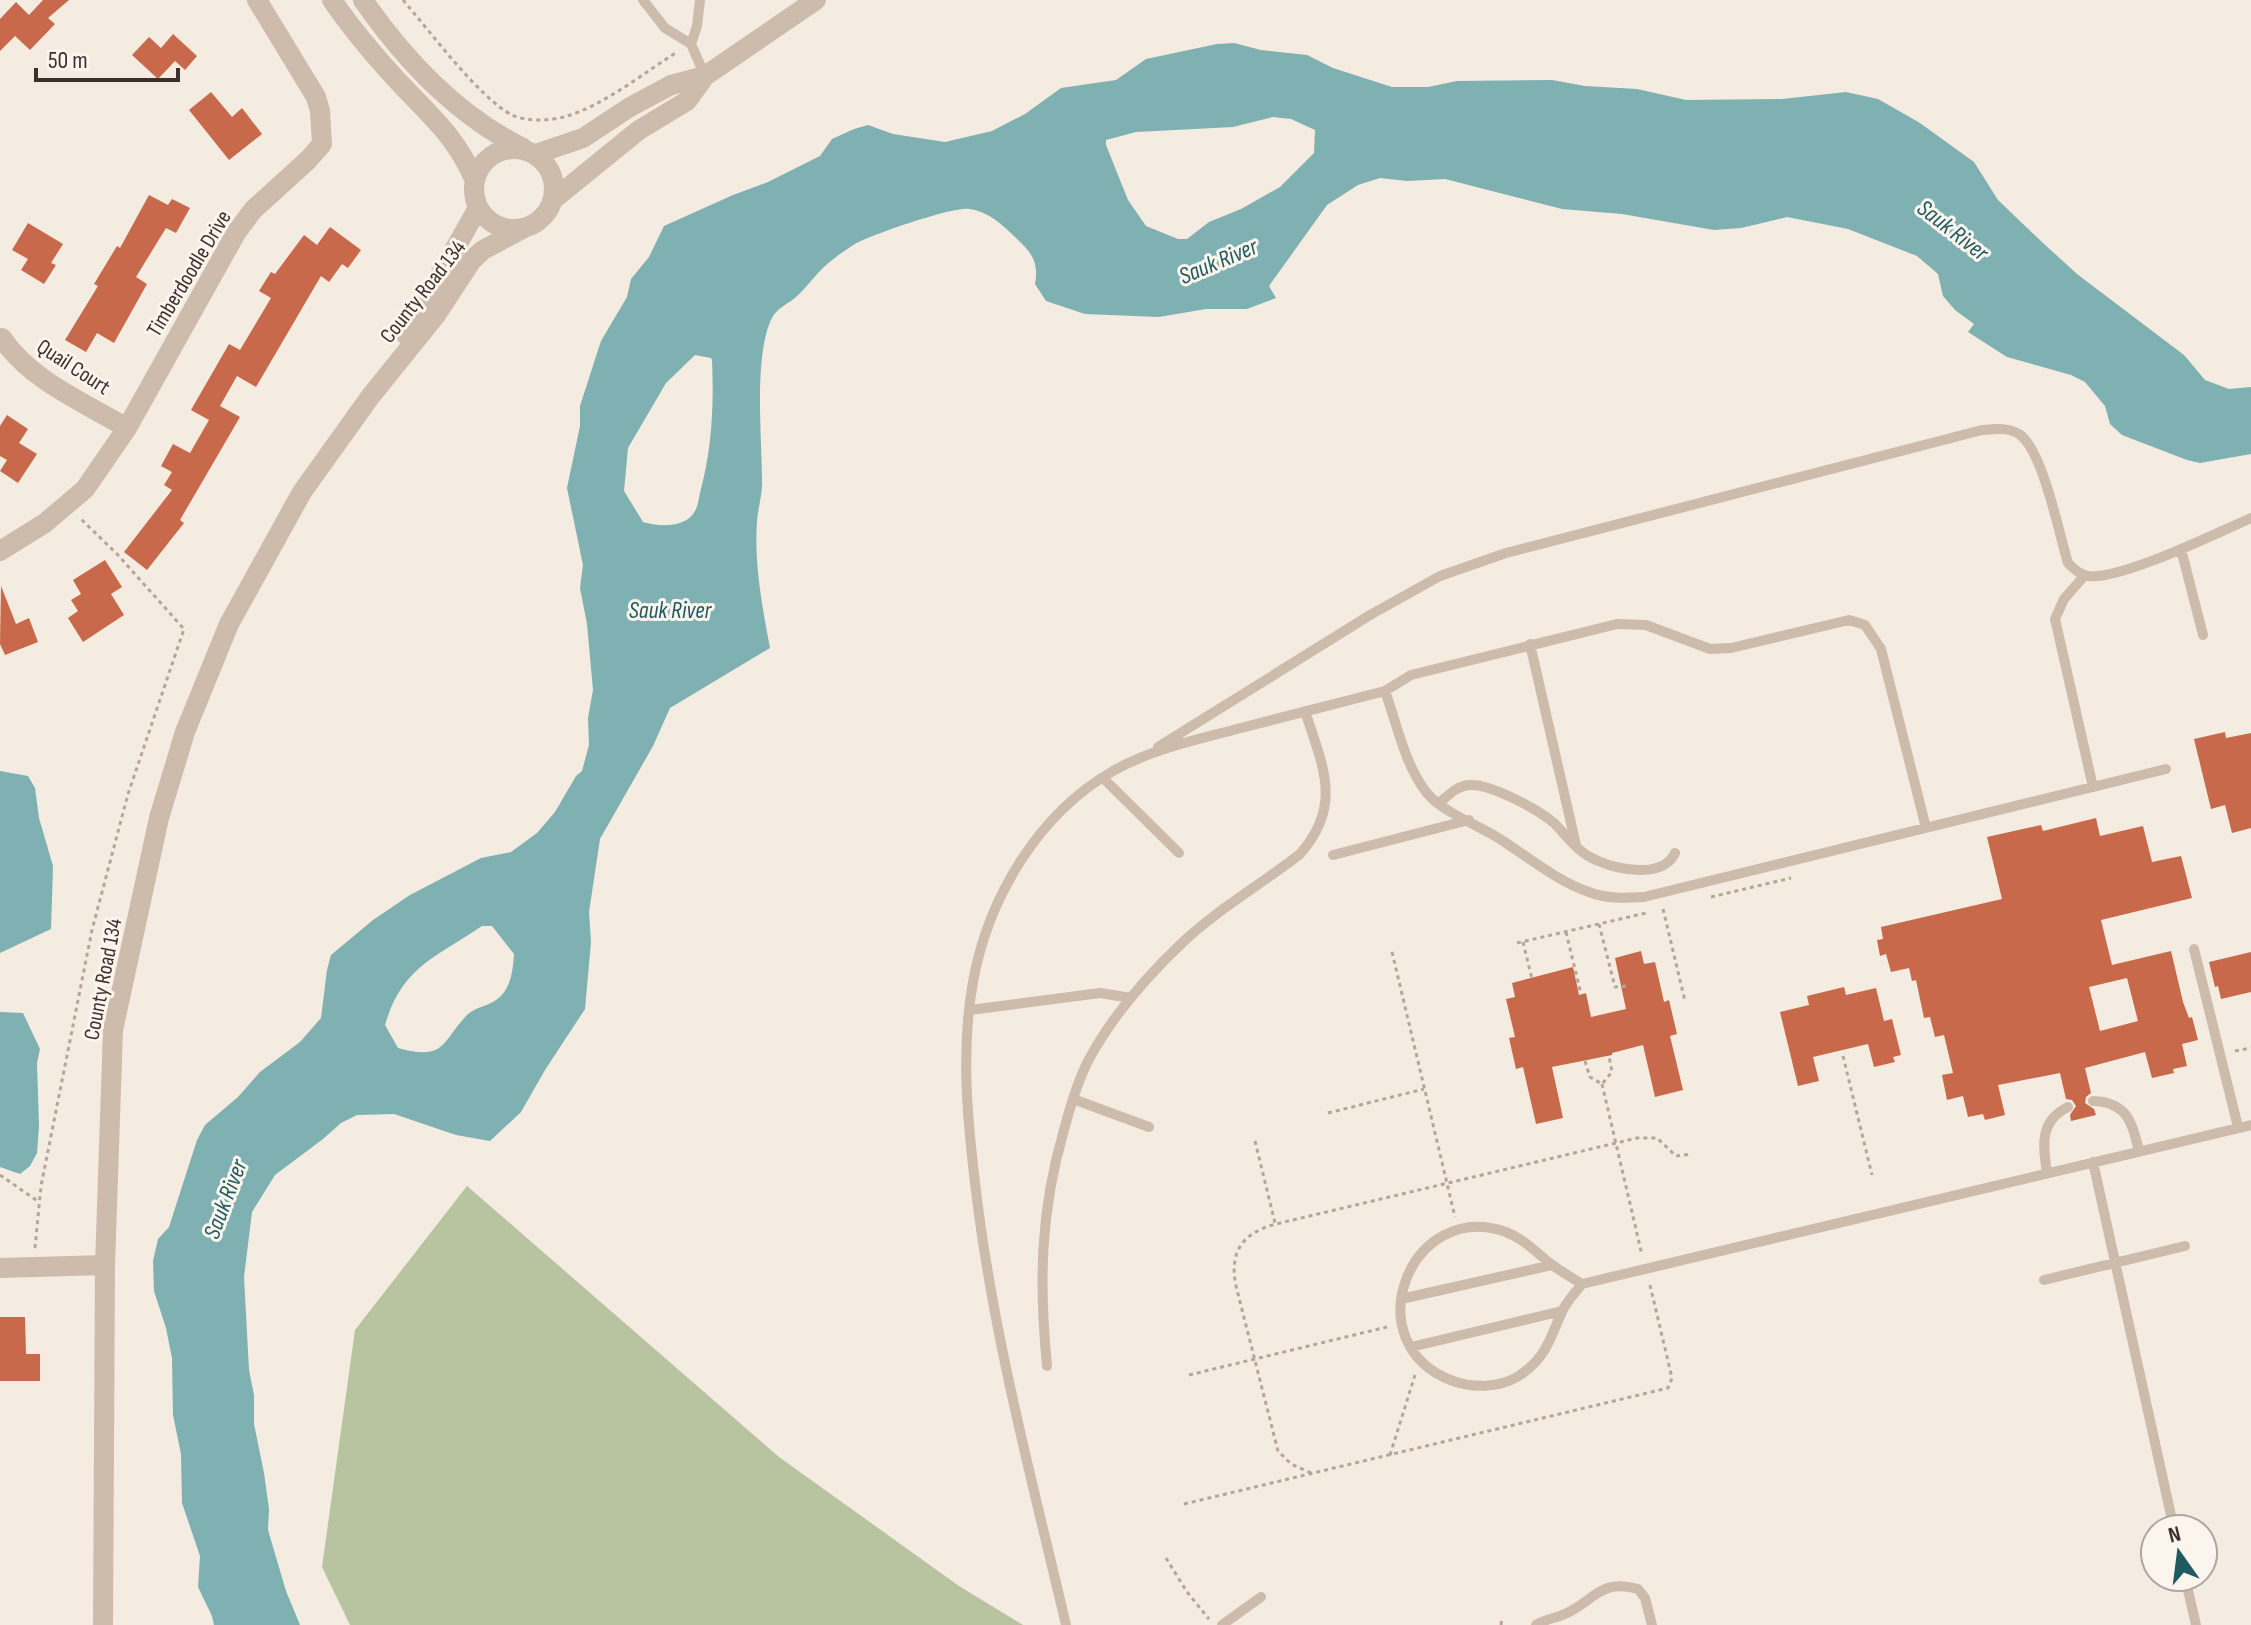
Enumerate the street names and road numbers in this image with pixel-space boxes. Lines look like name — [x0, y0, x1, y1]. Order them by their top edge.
street label: Timberdoodle Drive — [141, 206, 238, 342]
street label: County Road 134 — [375, 235, 472, 349]
street label: Quail Court — [31, 334, 115, 401]
street label: County Road 134 — [78, 916, 128, 1042]

